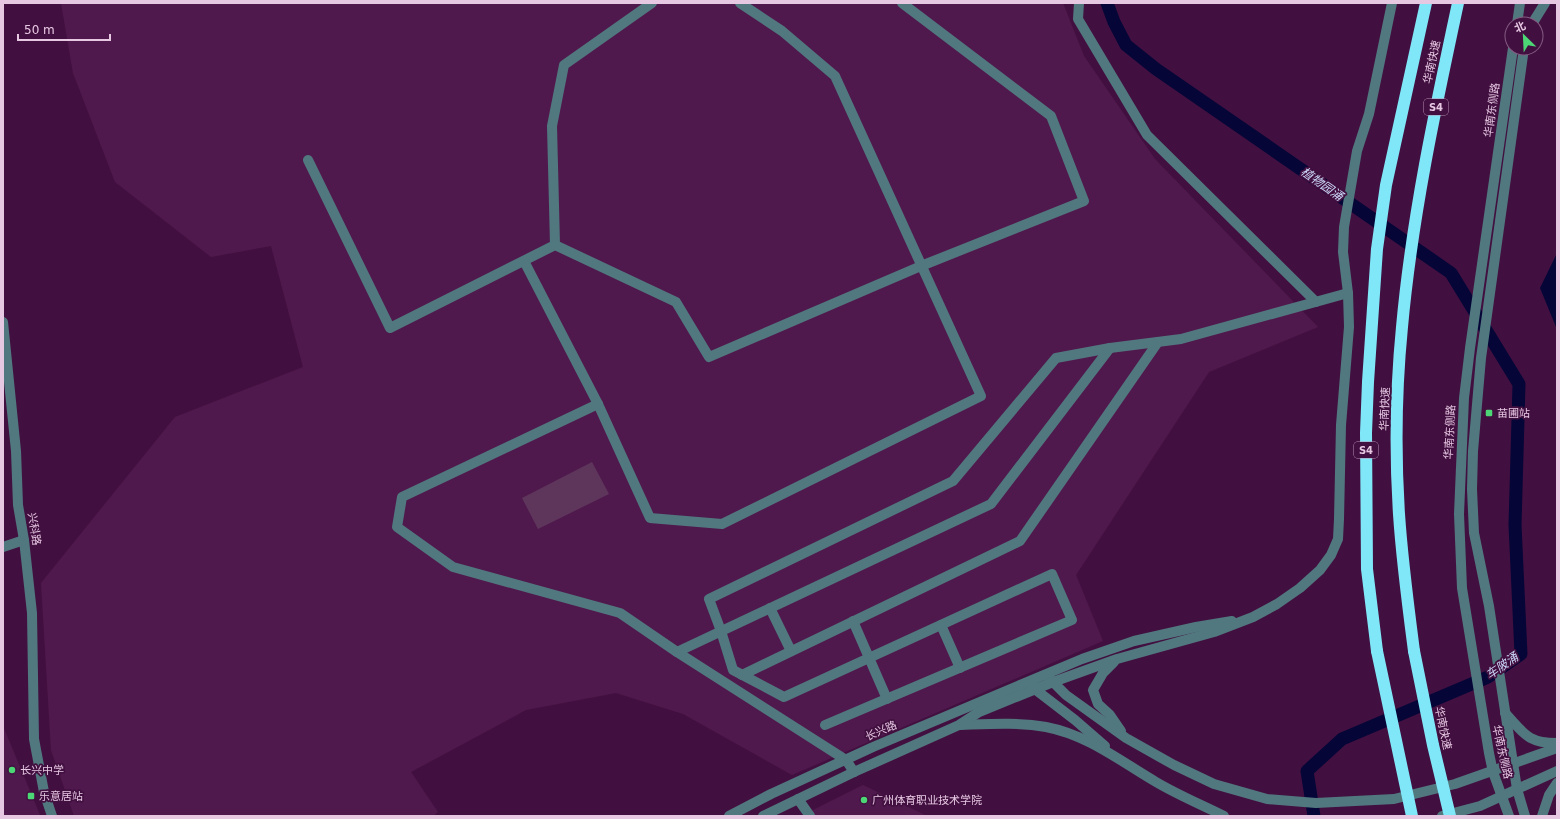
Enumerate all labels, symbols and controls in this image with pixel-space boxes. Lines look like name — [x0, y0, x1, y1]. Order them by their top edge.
scale bar — [18, 16, 110, 42]
north arrow — [1504, 16, 1544, 56]
text: 北 — [1512, 19, 1528, 35]
text: 50 m — [24, 23, 55, 37]
street label: 华南快速 — [1421, 39, 1443, 85]
street label: 华南东侧路 — [1482, 82, 1502, 138]
road number: S4 — [1424, 99, 1448, 115]
water label: 植物园涌 — [1298, 164, 1347, 205]
street label: 华南快速 — [1378, 387, 1392, 431]
street label: 华南东侧路 — [1442, 404, 1458, 460]
place label: 苗圃站 — [1497, 407, 1530, 420]
marker: 苗圃站 — [1484, 408, 1494, 418]
road number: S4 — [1354, 442, 1378, 458]
street label: 兴科路 — [25, 512, 43, 546]
water label: 车陂涌 — [1483, 649, 1522, 682]
street label: 华南快速 — [1432, 705, 1454, 751]
street label: 长兴路 — [863, 719, 899, 743]
street label: 华南东侧路 — [1489, 724, 1515, 780]
place label: 长兴中学 — [20, 764, 64, 777]
marker: 长兴中学 — [7, 765, 17, 775]
place label: 乐意居站 — [39, 790, 83, 803]
marker: 乐意居站 — [26, 791, 36, 801]
place label: 广州体育职业技术学院 — [872, 794, 982, 807]
marker: 广州体育职业技术学院 — [859, 795, 869, 805]

